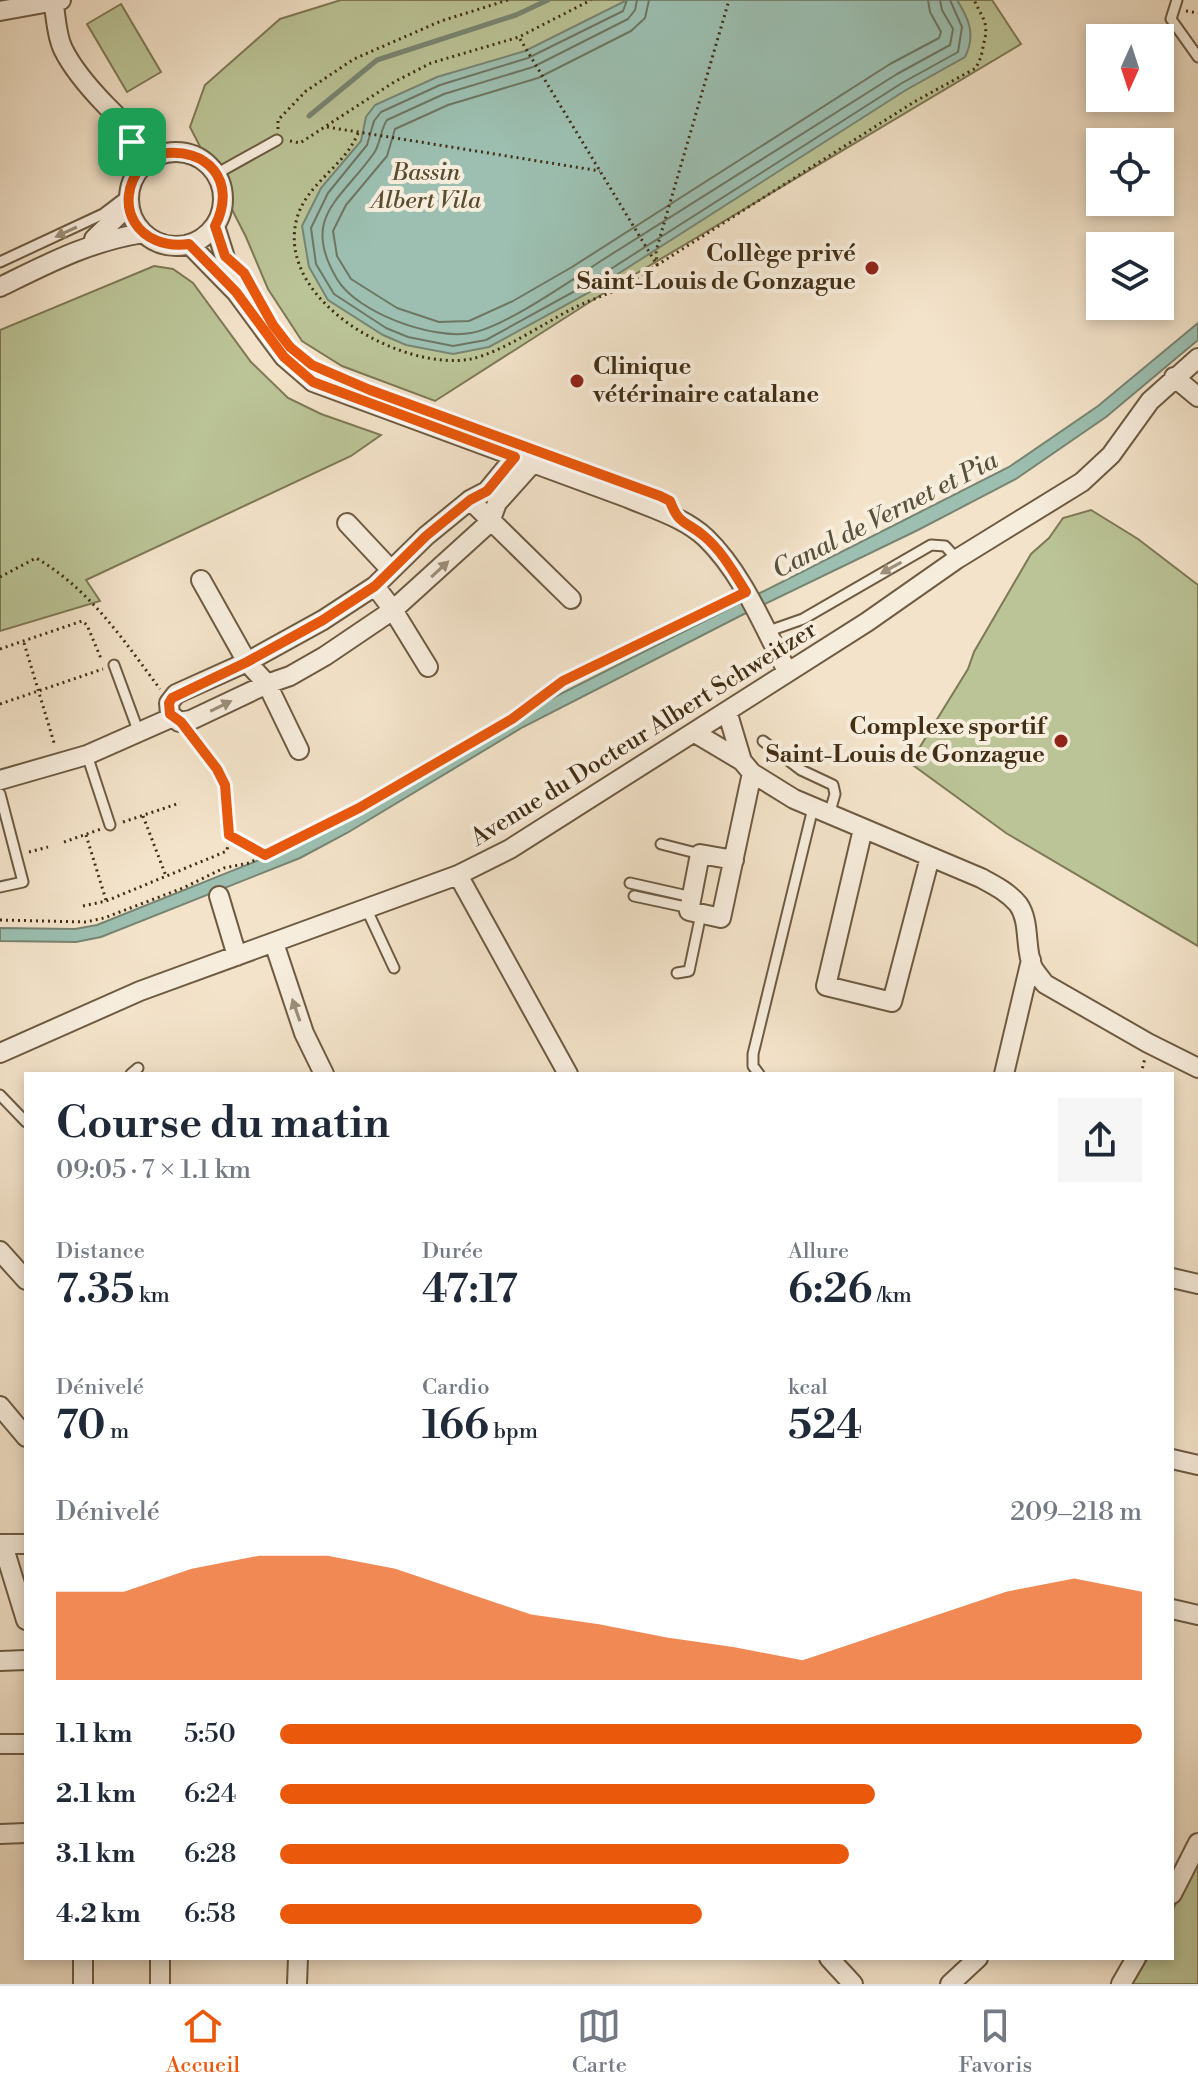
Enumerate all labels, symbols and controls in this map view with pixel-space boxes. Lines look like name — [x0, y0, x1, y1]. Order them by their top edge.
north arrow — [1086, 24, 1174, 112]
map controls — [1086, 24, 1174, 320]
pin — [98, 108, 166, 176]
icon: arrive — [110, 120, 154, 164]
button: locate — [1086, 128, 1174, 216]
park label: Bassin Albert Vila — [368, 158, 482, 216]
one-way arrow — [54, 225, 78, 239]
button: layers — [1086, 232, 1174, 320]
place label: Collège privé Saint-Louis de Gonzague — [577, 239, 856, 297]
marker: Collège privé Saint-Louis de Gonzague — [863, 259, 881, 277]
place label: Clinique vétérinaire catalane — [592, 352, 819, 410]
marker: Clinique vétérinaire catalane — [568, 372, 586, 390]
water label: Canal de Vernet et Pia — [767, 444, 1004, 586]
one-way arrow — [430, 560, 449, 578]
one-way arrow — [879, 561, 902, 575]
street label: Avenue du Docteur Albert Schweitzer — [465, 615, 823, 854]
one-way arrow — [209, 699, 232, 713]
place label: Complexe sportif Saint-Louis de Gonzague — [766, 712, 1048, 770]
marker: Complexe sportif Saint-Louis de Gonzague — [1052, 732, 1070, 750]
one-way arrow — [290, 998, 302, 1022]
text: Course du matin — [56, 1096, 390, 1151]
button: share — [1058, 1098, 1142, 1182]
text: 09:05 · 7 × 1.1 km — [56, 1154, 251, 1186]
text: Distance — [56, 1238, 145, 1265]
text: Durée — [422, 1238, 483, 1265]
text: Allure — [788, 1238, 849, 1265]
text: 7.35 — [56, 1265, 134, 1315]
text: 47:17 — [422, 1265, 518, 1315]
text: 6:26 — [788, 1265, 872, 1315]
text: km — [134, 1282, 170, 1309]
text: /km — [872, 1282, 912, 1309]
text: Dénivelé — [56, 1374, 144, 1401]
text: Cardio — [422, 1374, 490, 1401]
text: kcal — [788, 1374, 828, 1401]
text: 70 — [56, 1401, 106, 1451]
text: 166 — [422, 1401, 489, 1451]
text: 524 — [788, 1401, 862, 1451]
text: m — [106, 1418, 129, 1445]
text: bpm — [489, 1418, 538, 1445]
text: Dénivelé — [56, 1496, 160, 1528]
text: 209–218 m — [1010, 1496, 1142, 1528]
text: 1.1 km — [56, 1718, 132, 1750]
text: 5:50 — [184, 1718, 236, 1750]
text: 2.1 km — [56, 1778, 136, 1810]
text: 6:24 — [184, 1778, 236, 1810]
text: 3.1 km — [56, 1838, 135, 1870]
text: 6:28 — [184, 1838, 236, 1870]
text: 4.2 km — [56, 1898, 141, 1930]
text: 6:58 — [184, 1898, 236, 1930]
tab: Accueil — [166, 2004, 240, 2079]
tab: Carte — [572, 2004, 627, 2079]
tab: Favoris — [958, 2004, 1032, 2079]

